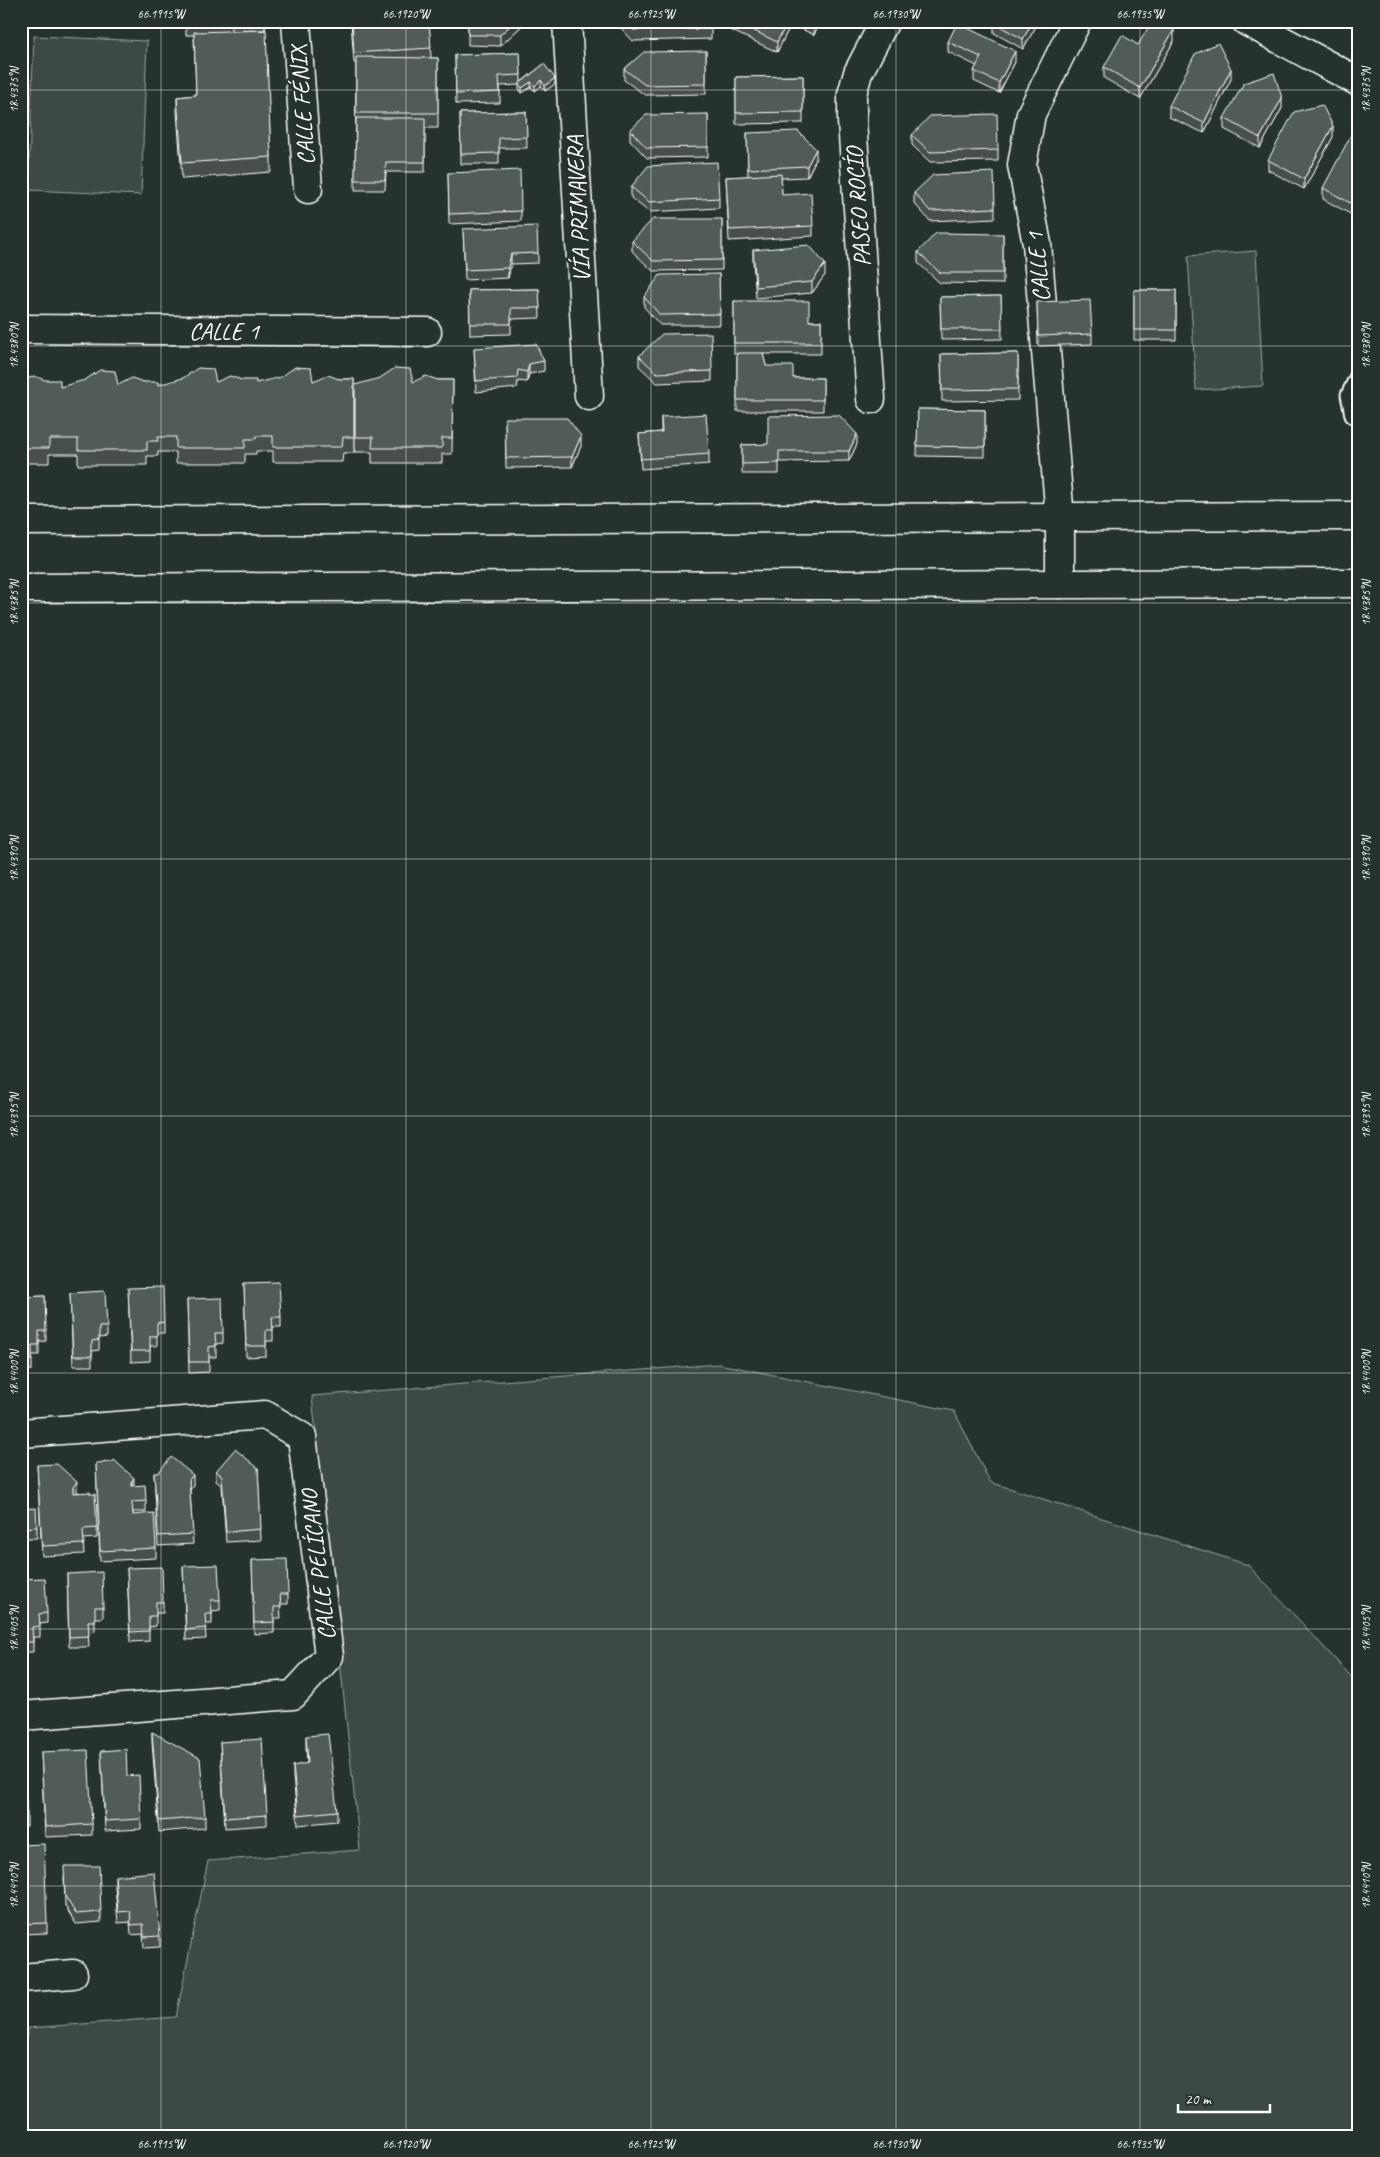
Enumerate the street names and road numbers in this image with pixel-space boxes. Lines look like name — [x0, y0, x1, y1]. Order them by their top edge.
street label: CALLE FÉNIX — [283, 42, 321, 166]
street label: VÍA PRIMAVERA — [559, 134, 597, 283]
street label: PASEO ROCÍO — [839, 143, 877, 268]
street label: CALLE 1 — [1019, 229, 1057, 303]
street label: CALLE 1 — [189, 316, 260, 346]
street label: CALLE PELÍCANO — [294, 1486, 342, 1642]

